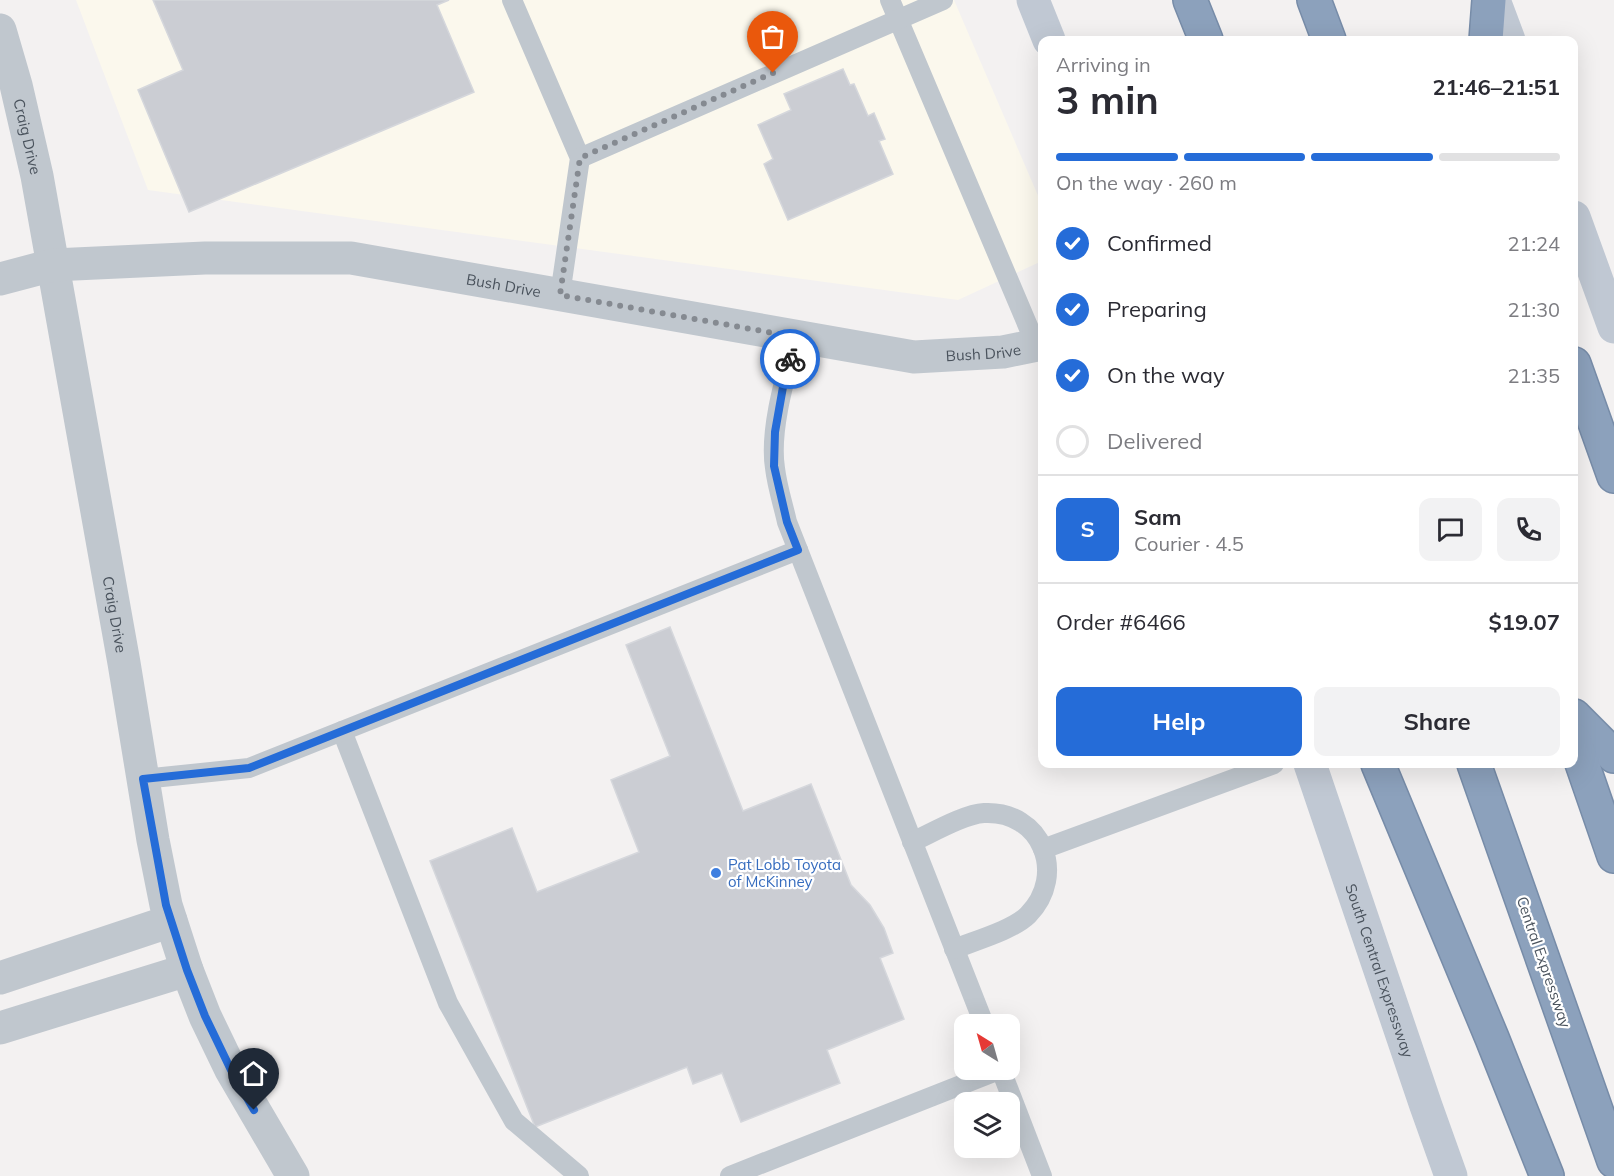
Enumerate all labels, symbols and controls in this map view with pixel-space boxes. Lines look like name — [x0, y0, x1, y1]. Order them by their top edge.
pin — [747, 11, 798, 73]
icon: bag — [756, 20, 789, 53]
text: Arriving in — [1056, 52, 1151, 77]
text: 21:46–21:51 — [1432, 73, 1560, 101]
text: 3 min — [1056, 75, 1159, 124]
street label: Craig Drive — [10, 96, 46, 176]
text: On the way · 260 m — [1056, 170, 1237, 195]
icon: check — [1056, 227, 1089, 260]
text: Confirmed — [1107, 229, 1212, 257]
text: 21:24 — [1507, 231, 1560, 256]
street label: Bush Drive — [465, 269, 542, 301]
icon: check — [1056, 293, 1089, 326]
text: Preparing — [1107, 295, 1207, 323]
text: 21:30 — [1507, 297, 1560, 322]
courier — [760, 329, 820, 389]
street label: Bush Drive — [945, 339, 1022, 365]
icon: bike — [774, 343, 807, 376]
icon: check — [1056, 359, 1089, 392]
text: On the way — [1107, 361, 1225, 389]
text: 21:35 — [1507, 363, 1560, 388]
text: Delivered — [1107, 427, 1202, 455]
button: chat — [1419, 498, 1482, 561]
button: phone — [1497, 498, 1560, 561]
text: Sam — [1134, 503, 1182, 531]
text: S — [1080, 515, 1095, 543]
text: Courier · 4.5 — [1134, 531, 1244, 556]
street label: Craig Drive — [99, 575, 131, 654]
text: Order #6466 — [1056, 608, 1186, 636]
text: $19.07 — [1489, 608, 1560, 636]
button: Help — [1056, 687, 1302, 756]
button: Share — [1314, 687, 1560, 756]
place label: Pat Lobb Toyota of McKinney — [728, 855, 841, 891]
marker: Pat Lobb Toyota of McKinney — [709, 866, 723, 880]
street label: South Central Expressway — [1342, 881, 1418, 1060]
street label: Central Expressway — [1513, 894, 1575, 1030]
north arrow — [954, 1014, 1020, 1080]
map controls — [954, 1014, 1020, 1158]
pin — [228, 1048, 279, 1110]
icon: home — [237, 1057, 270, 1090]
button: layers — [954, 1092, 1020, 1158]

